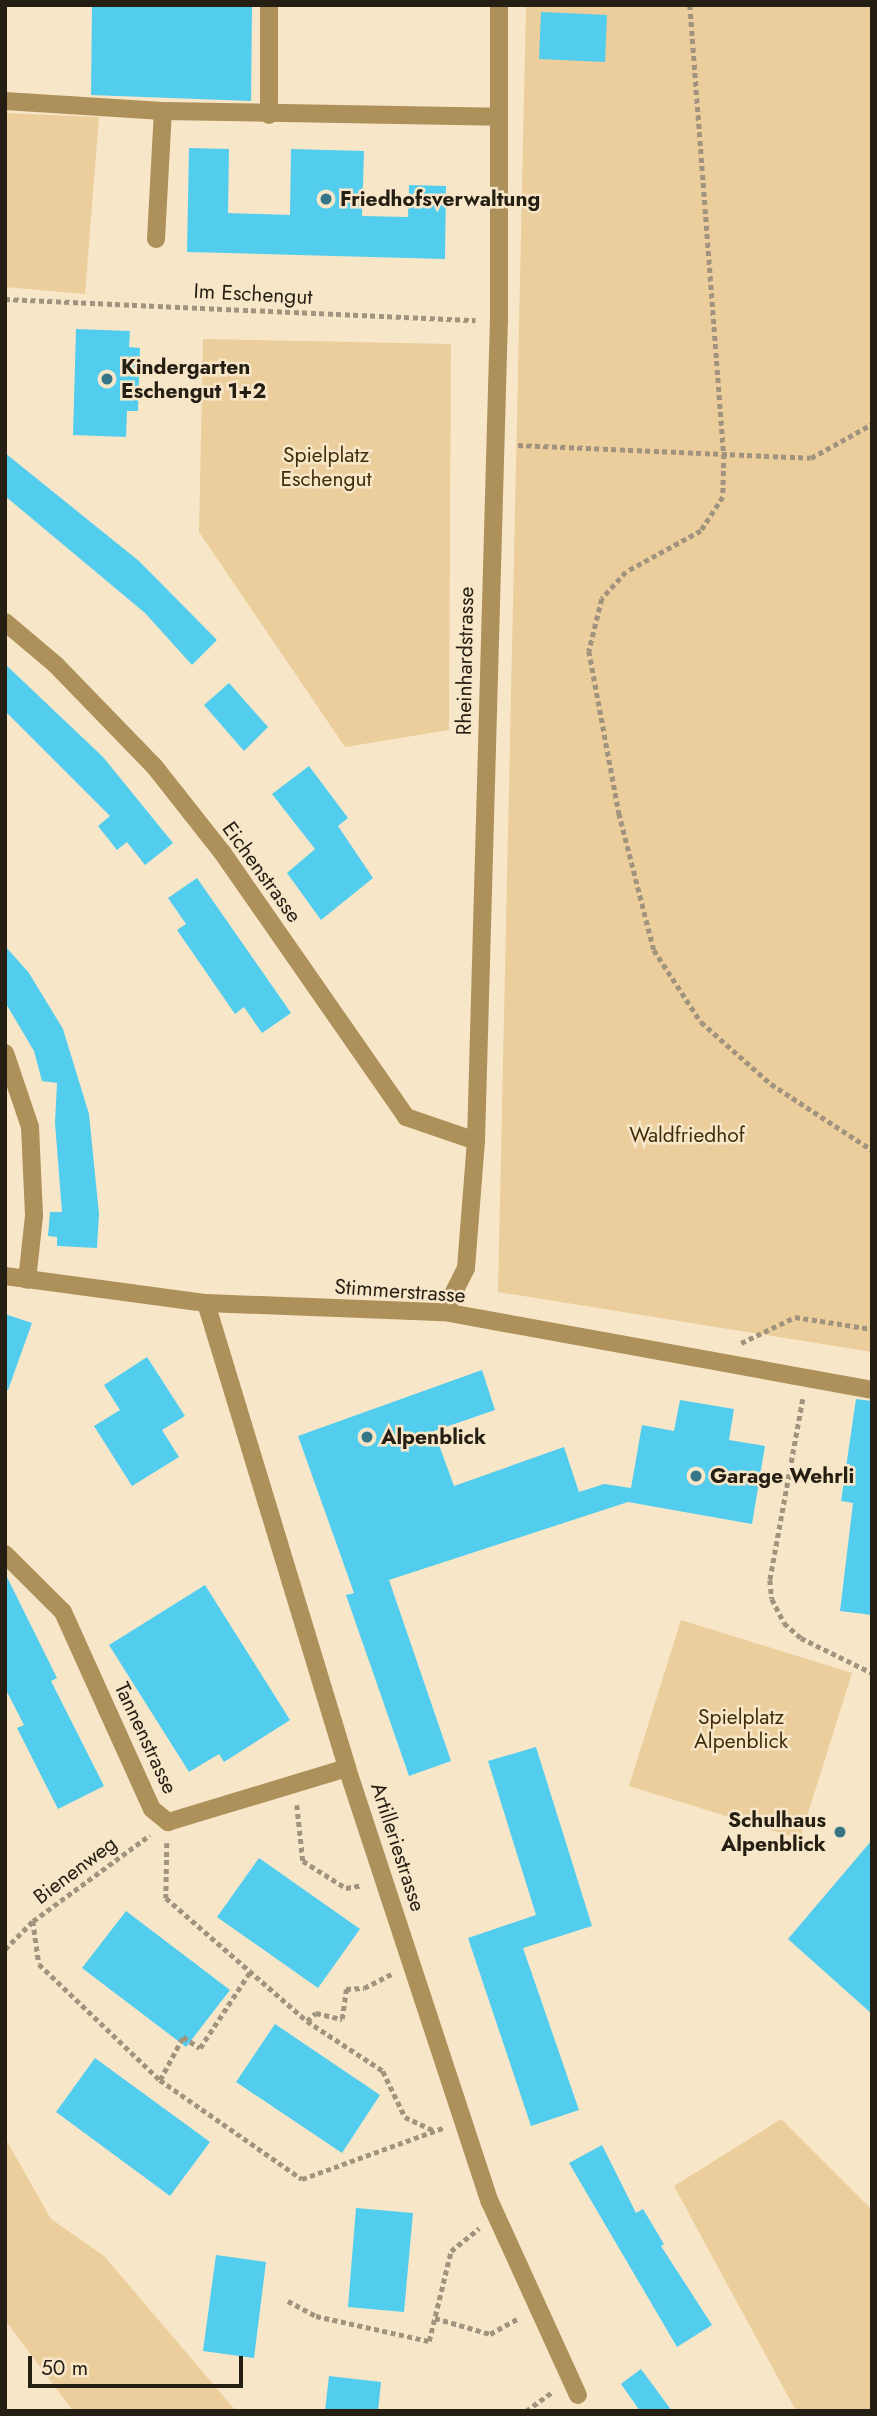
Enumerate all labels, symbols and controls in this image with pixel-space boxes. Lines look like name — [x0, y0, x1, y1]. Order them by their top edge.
place label: Friedhofsverwaltung — [340, 186, 540, 212]
marker: Friedhofsverwaltung — [318, 191, 334, 207]
street label: Im Eschengut — [193, 278, 313, 310]
place label: Kindergarten Eschengut 1+2 — [121, 354, 266, 404]
marker: Kindergarten Eschengut 1+2 — [99, 371, 115, 387]
park label: Spielplatz Eschengut — [281, 442, 371, 492]
street label: Rheinhardstrasse — [451, 586, 479, 736]
street label: Eichenstrasse — [217, 817, 307, 927]
park label: Waldfriedhof — [629, 1122, 745, 1148]
street label: Stimmerstrasse — [334, 1274, 466, 1308]
place label: Alpenblick — [381, 1424, 486, 1450]
marker: Alpenblick — [359, 1429, 375, 1445]
place label: Garage Wehrli — [710, 1463, 854, 1489]
marker: Garage Wehrli — [688, 1468, 704, 1484]
street label: Tannenstrasse — [109, 1678, 183, 1798]
park label: Spielplatz Alpenblick — [694, 1704, 788, 1754]
street label: Artilleriestrasse — [365, 1779, 431, 1915]
place label: Schulhaus Alpenblick — [721, 1807, 826, 1857]
marker: Schulhaus Alpenblick — [832, 1824, 848, 1840]
street label: Bienenweg — [28, 1831, 122, 1909]
scale bar — [32, 2342, 247, 2386]
text: 50 m — [41, 2353, 88, 2383]

